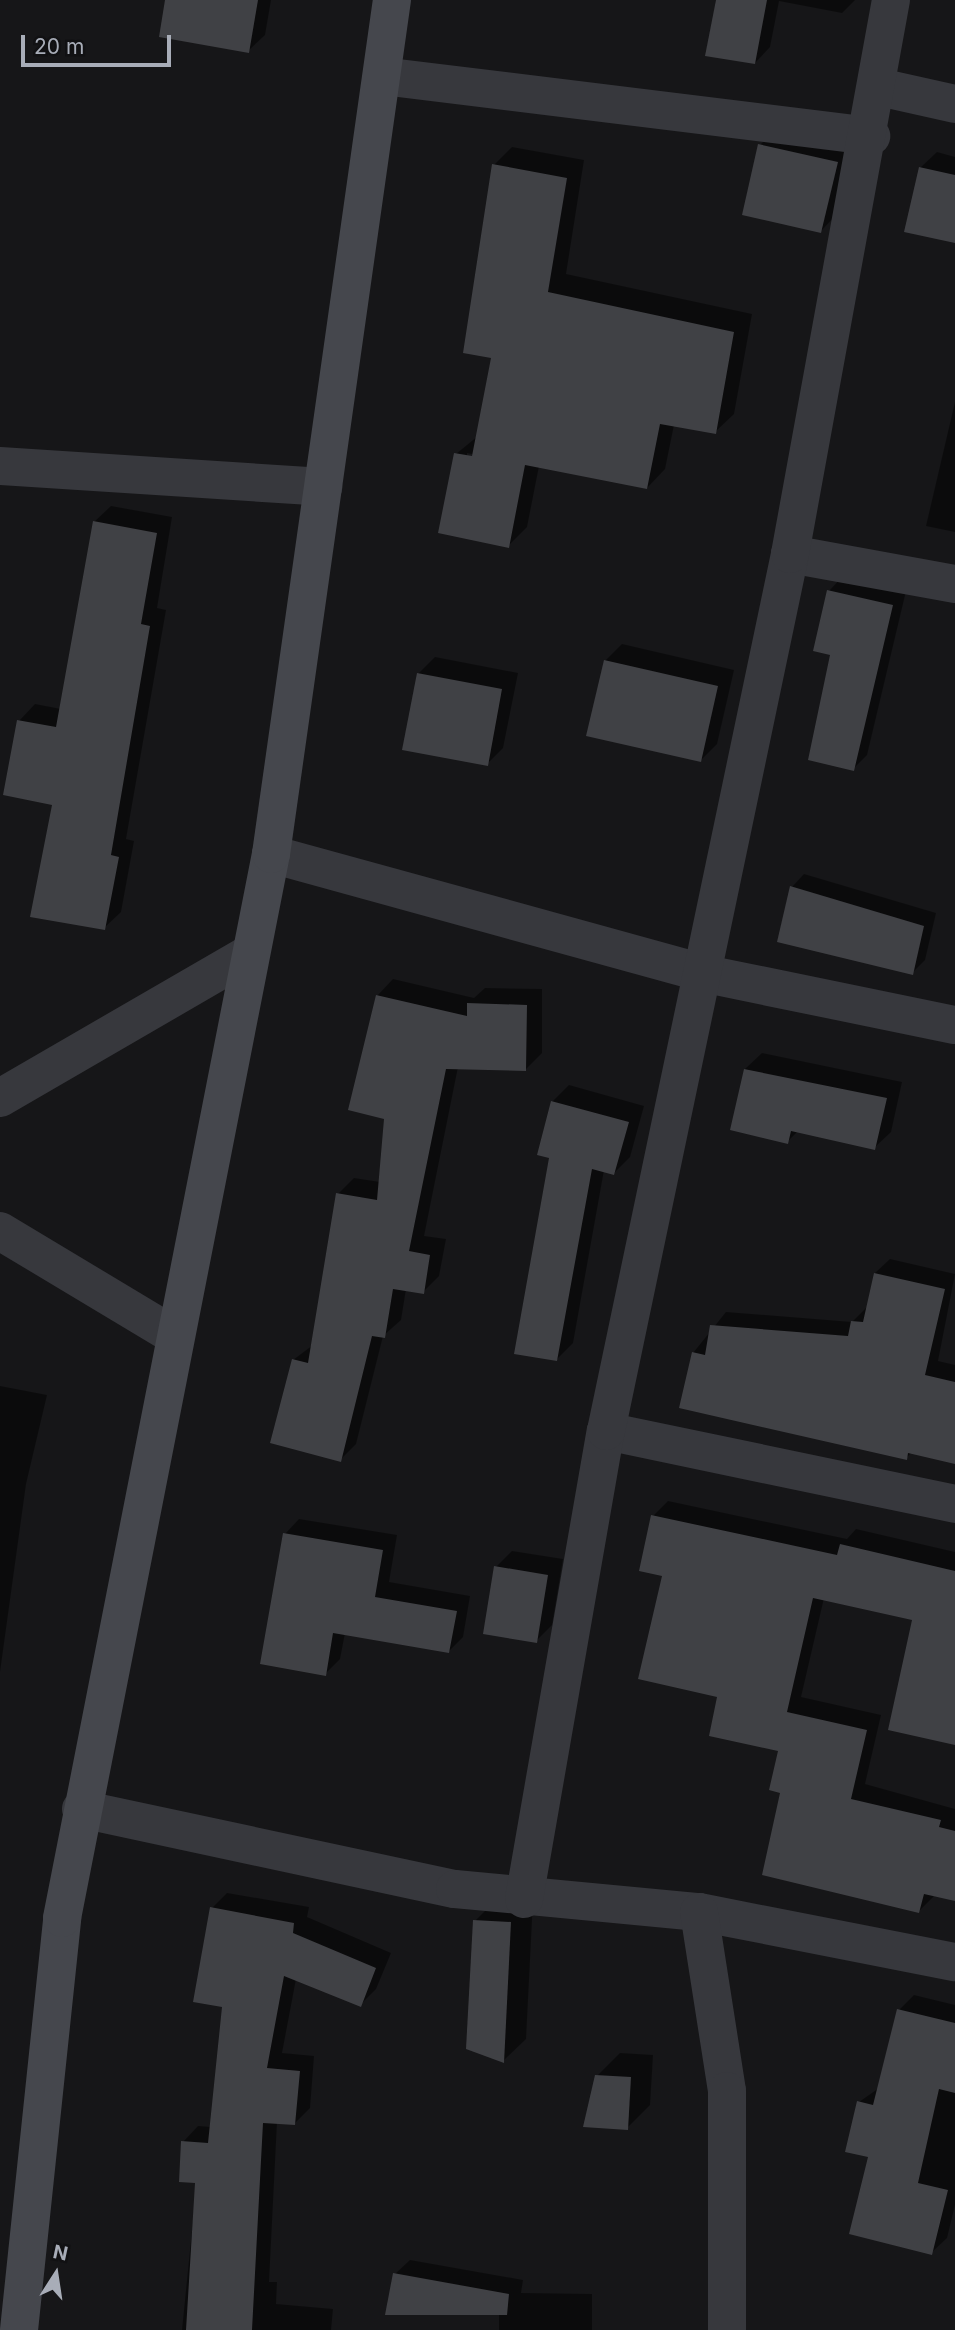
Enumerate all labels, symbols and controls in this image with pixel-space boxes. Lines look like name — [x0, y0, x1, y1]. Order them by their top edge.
scale bar — [24, 21, 175, 65]
text: 20 m — [34, 34, 84, 59]
north arrow — [21, 2239, 91, 2309]
text: N — [51, 2240, 70, 2266]

